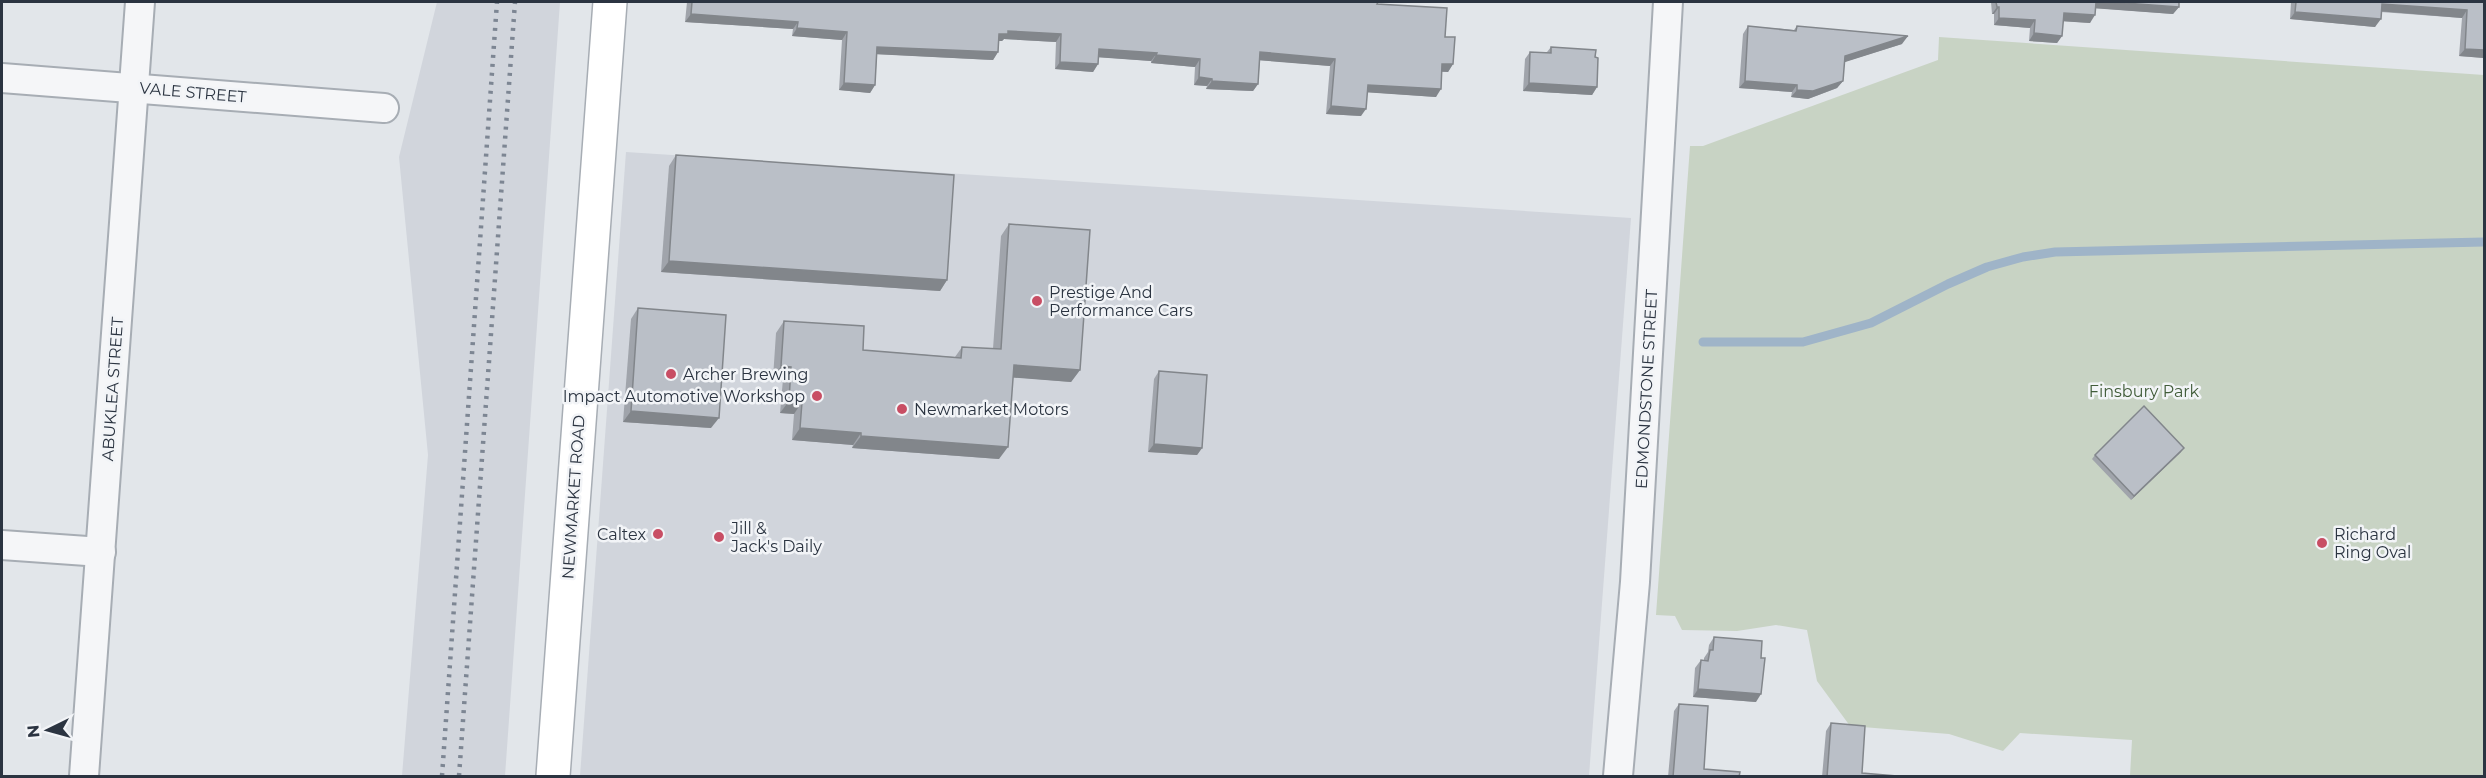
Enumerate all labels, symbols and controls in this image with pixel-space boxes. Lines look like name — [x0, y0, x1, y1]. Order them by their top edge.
street label: VALE STREET — [139, 78, 248, 107]
place label: Prestige And Performance Cars — [1049, 283, 1193, 320]
street label: EDMONDSTONE STREET — [1632, 288, 1661, 489]
marker: Prestige And Performance Cars — [1030, 294, 1044, 308]
street label: ABUKLEA STREET — [98, 316, 127, 462]
place label: Archer Brewing — [683, 365, 809, 384]
marker: Archer Brewing — [664, 367, 678, 381]
park label: Finsbury Park — [2089, 382, 2200, 401]
place label: Impact Automotive Workshop — [563, 387, 805, 406]
marker: Impact Automotive Workshop — [810, 389, 824, 403]
place label: Newmarket Motors — [914, 400, 1069, 419]
marker: Newmarket Motors — [895, 402, 909, 416]
street label: NEWMARKET ROAD — [558, 414, 589, 580]
place label: Jill & Jack's Daily — [730, 519, 822, 556]
place label: Caltex — [597, 525, 646, 544]
place label: Richard Ring Oval — [2334, 525, 2411, 562]
marker: Caltex — [651, 527, 665, 541]
marker: Jill & Jack's Daily — [712, 530, 726, 544]
marker: Richard Ring Oval — [2315, 536, 2329, 550]
north arrow — [18, 700, 78, 760]
text: N — [24, 724, 44, 739]

